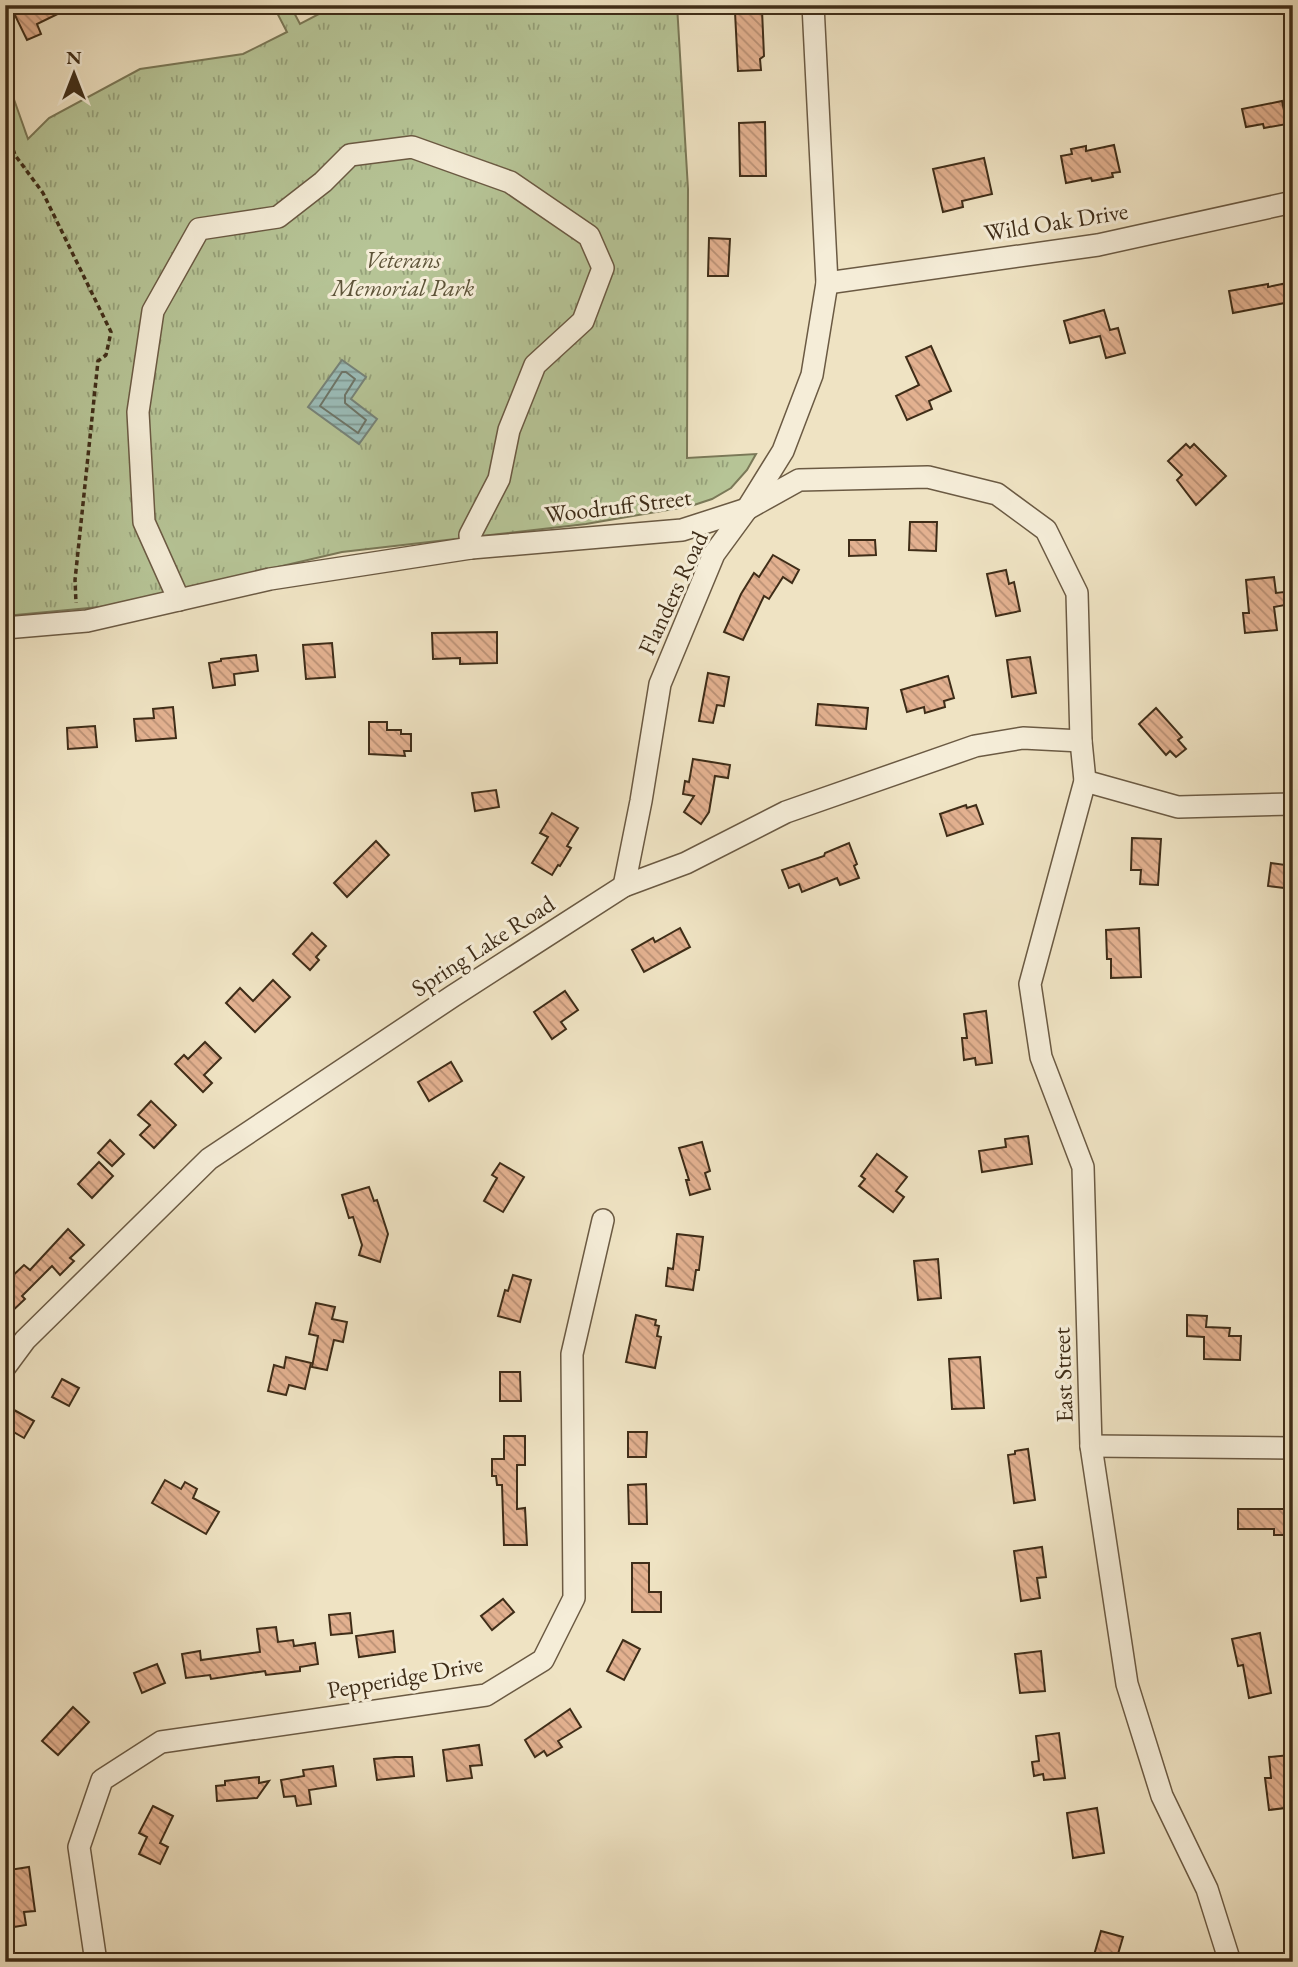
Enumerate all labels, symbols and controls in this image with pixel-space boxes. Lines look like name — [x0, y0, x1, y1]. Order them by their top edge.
north arrow — [38, 38, 108, 108]
text: N — [66, 45, 82, 70]
street label: Wild Oak Drive — [982, 195, 1130, 248]
park label: Veterans Memorial Park — [330, 244, 475, 303]
street label: Woodruff Street — [543, 481, 693, 530]
street label: Flanders Road — [630, 525, 715, 659]
street label: Spring Lake Road — [405, 887, 561, 1003]
street label: East Street — [1045, 1326, 1080, 1423]
street label: Pepperidge Drive — [325, 1648, 485, 1705]

